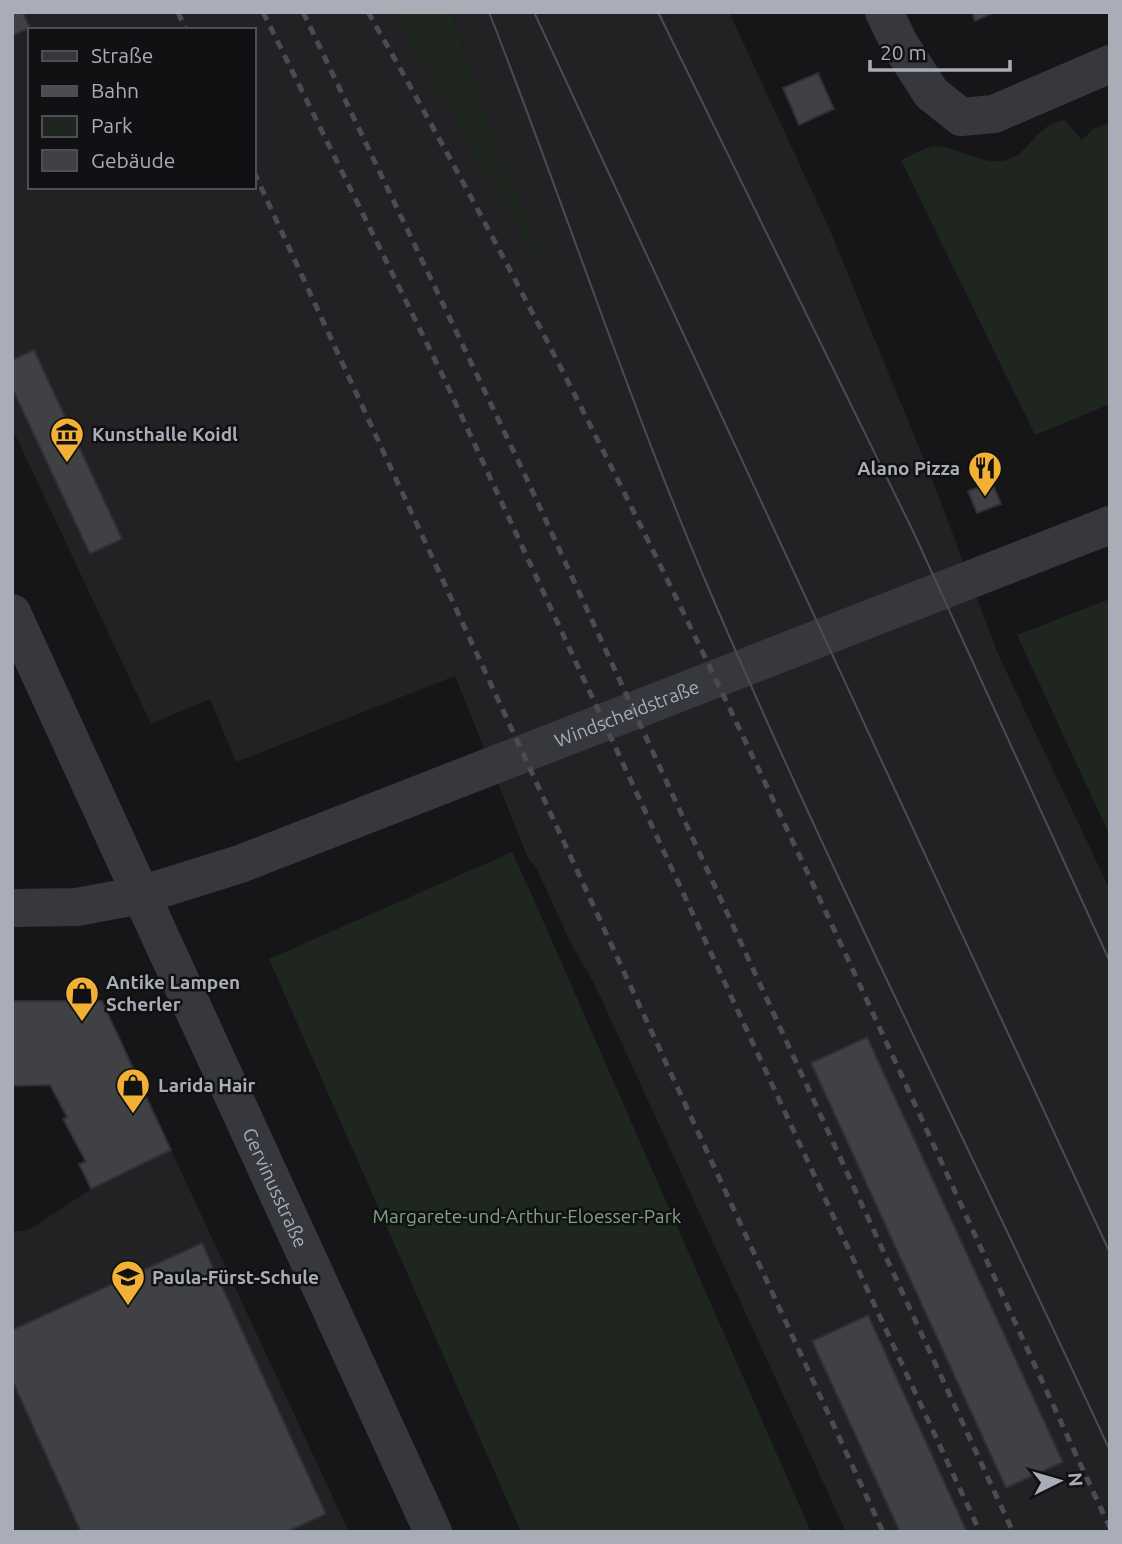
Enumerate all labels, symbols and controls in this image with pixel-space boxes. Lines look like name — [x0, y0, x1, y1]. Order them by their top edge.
legend — [28, 28, 256, 189]
scale bar — [870, 28, 1010, 72]
text: 20 m — [880, 40, 927, 64]
text: Straße — [91, 43, 153, 67]
text: Bahn — [91, 78, 139, 102]
text: Park — [91, 113, 133, 137]
text: Gebäude — [91, 148, 175, 172]
museum icon: Kunsthalle Koidl — [48, 415, 86, 464]
place label: Kunsthalle Koidl — [92, 423, 238, 445]
restaurant icon: Alano Pizza — [966, 449, 1004, 498]
place label: Alano Pizza — [857, 457, 960, 479]
street label: Windscheidstraße — [551, 675, 702, 751]
place label: Antike Lampen Scherler — [106, 971, 240, 1015]
shop icon: Antike Lampen Scherler — [63, 974, 101, 1023]
shop icon: Larida Hair — [114, 1066, 152, 1115]
place label: Larida Hair — [158, 1074, 256, 1096]
street label: Gervinusstraße — [238, 1124, 312, 1251]
park label: Margarete-und-Arthur-Eloesser-Park — [373, 1205, 682, 1227]
school or university icon: Paula-Fürst-Schule — [109, 1258, 147, 1307]
place label: Paula-Fürst-Schule — [152, 1266, 319, 1288]
north arrow — [1024, 1446, 1094, 1516]
text: N — [1064, 1471, 1088, 1488]

